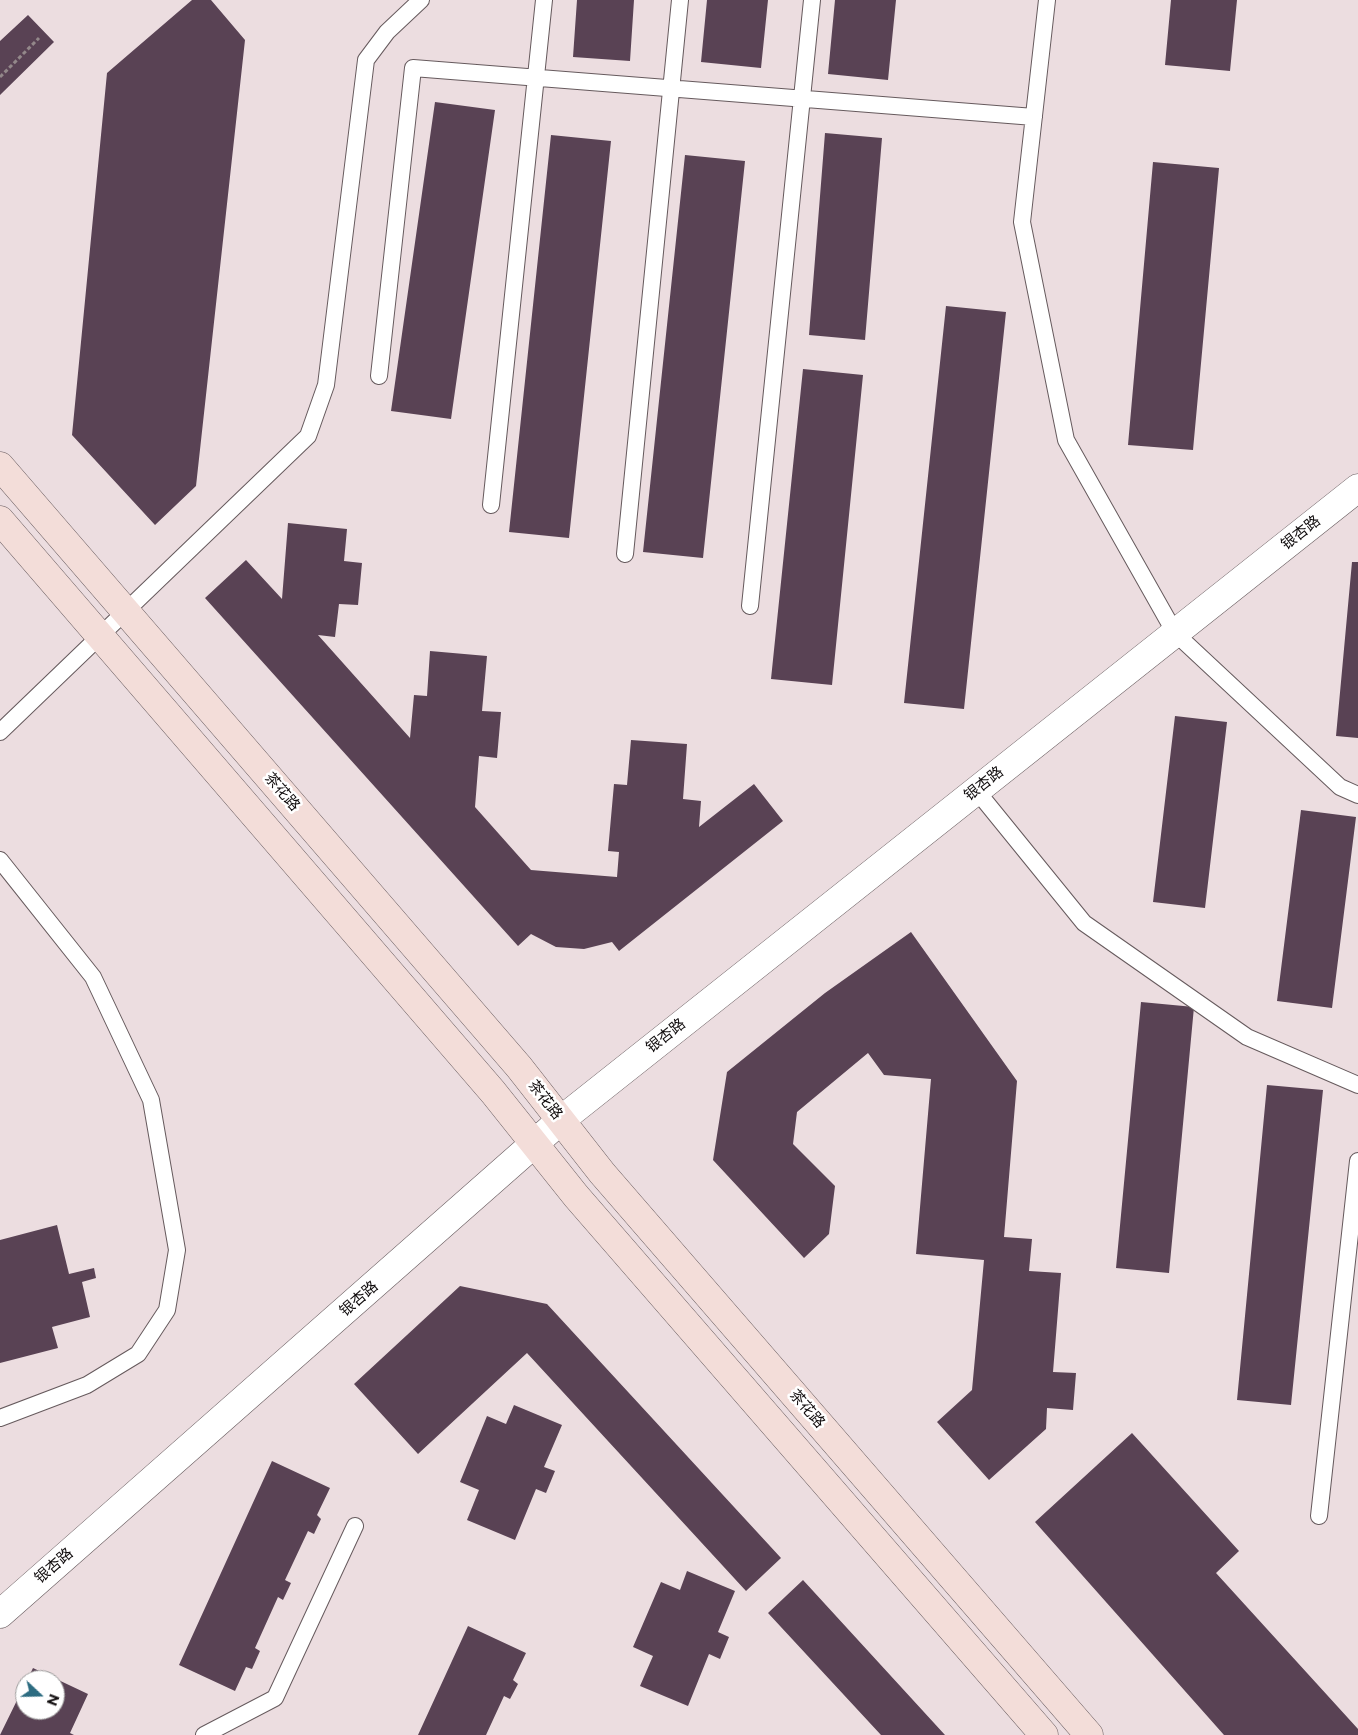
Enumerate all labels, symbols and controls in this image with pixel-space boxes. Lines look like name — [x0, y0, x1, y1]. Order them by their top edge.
street label: 银杏路 — [1278, 512, 1324, 554]
street label: 银杏路 — [961, 763, 1007, 805]
street label: 茶花路 — [260, 769, 304, 815]
street label: 银杏路 — [643, 1015, 689, 1057]
street label: 茶花路 — [524, 1077, 566, 1123]
street label: 银杏路 — [336, 1277, 382, 1321]
street label: 茶花路 — [785, 1386, 829, 1432]
street label: 银杏路 — [31, 1544, 77, 1588]
north arrow — [15, 1670, 65, 1720]
text: N — [43, 1692, 63, 1709]

